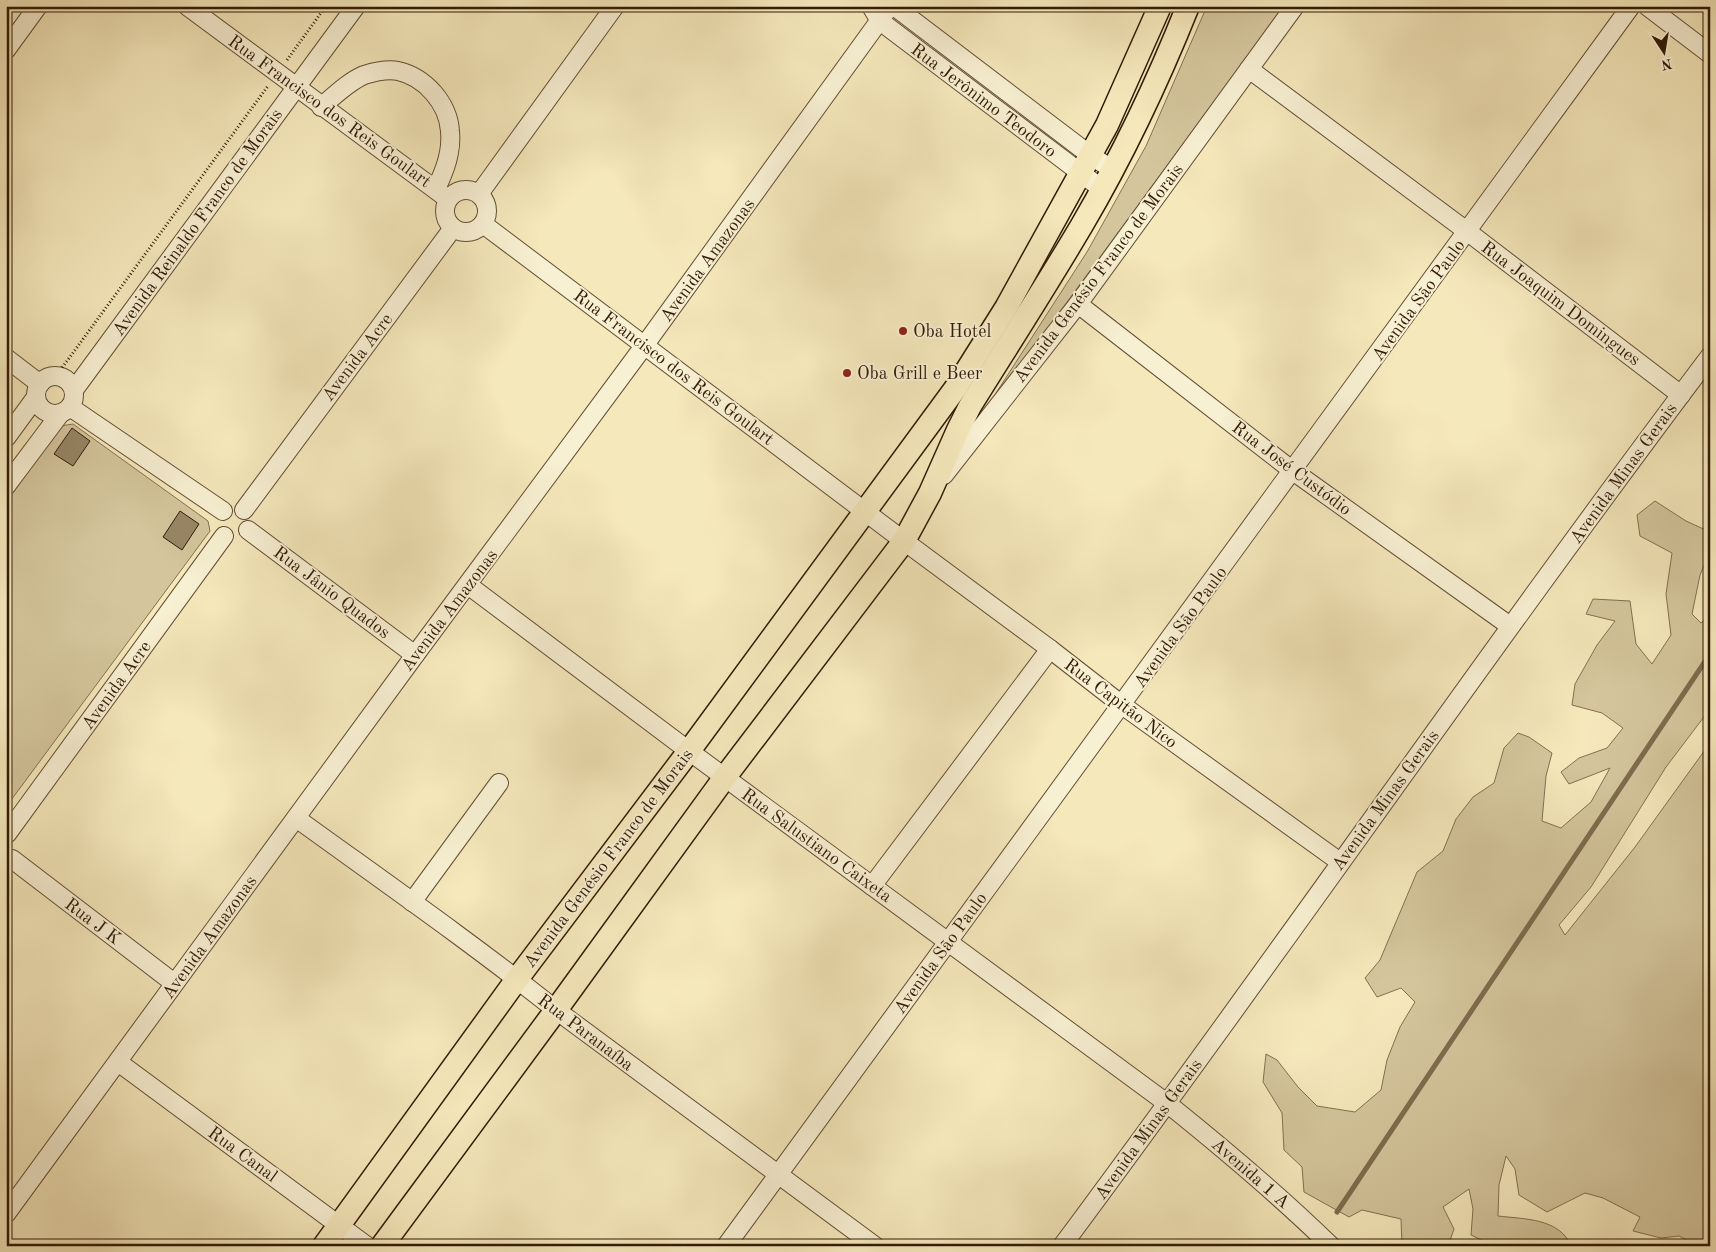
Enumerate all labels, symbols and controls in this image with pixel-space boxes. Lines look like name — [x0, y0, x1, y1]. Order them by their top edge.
north arrow — [1638, 28, 1688, 78]
street label: Rua Francisco dos Reis Goulart — [225, 32, 434, 191]
street label: Rua Jerônimo Teodoro — [907, 40, 1060, 161]
text: N — [1660, 56, 1673, 72]
street label: Avenida Reinaldo Franco de Morais — [109, 106, 286, 340]
street label: Avenida Genésio Franco de Morais — [1011, 161, 1187, 386]
street label: Avenida Amazonas — [657, 195, 759, 326]
street label: Avenida São Paulo — [1369, 237, 1469, 365]
street label: Rua Joaquim Domingues — [1477, 238, 1643, 369]
street label: Rua Francisco dos Reis Goulart — [570, 287, 777, 449]
street label: Avenida Acre — [319, 310, 397, 405]
place label: Oba Hotel — [913, 323, 991, 341]
marker: Oba Hotel — [897, 325, 909, 337]
place label: Oba Grill e Beer — [857, 365, 983, 383]
marker: Oba Grill e Beer — [841, 367, 853, 379]
street label: Avenida Minas Gerais — [1567, 400, 1681, 547]
street label: Rua José Custódio — [1228, 418, 1354, 519]
street label: Rua Jânio Quados — [270, 543, 393, 642]
street label: Avenida Amazonas — [398, 546, 502, 675]
street label: Avenida São Paulo — [1131, 564, 1231, 692]
street label: Avenida Acre — [79, 638, 155, 733]
street label: Rua Capitão Nico — [1061, 656, 1180, 752]
street label: Avenida Minas Gerais — [1329, 727, 1443, 874]
street label: Avenida Genésio Franco de Morais — [521, 746, 697, 971]
street label: Rua Salustiano Caixeta — [738, 785, 895, 906]
street label: Avenida Amazonas — [159, 872, 261, 1003]
street label: Avenida São Paulo — [891, 890, 991, 1018]
street label: Rua J K — [61, 895, 124, 948]
street label: Rua Paranaíba — [534, 991, 637, 1075]
street label: Avenida Minas Gerais — [1092, 1056, 1206, 1203]
street label: Rua Canal — [204, 1124, 281, 1186]
street label: Avenida 1 A — [1208, 1135, 1293, 1212]

